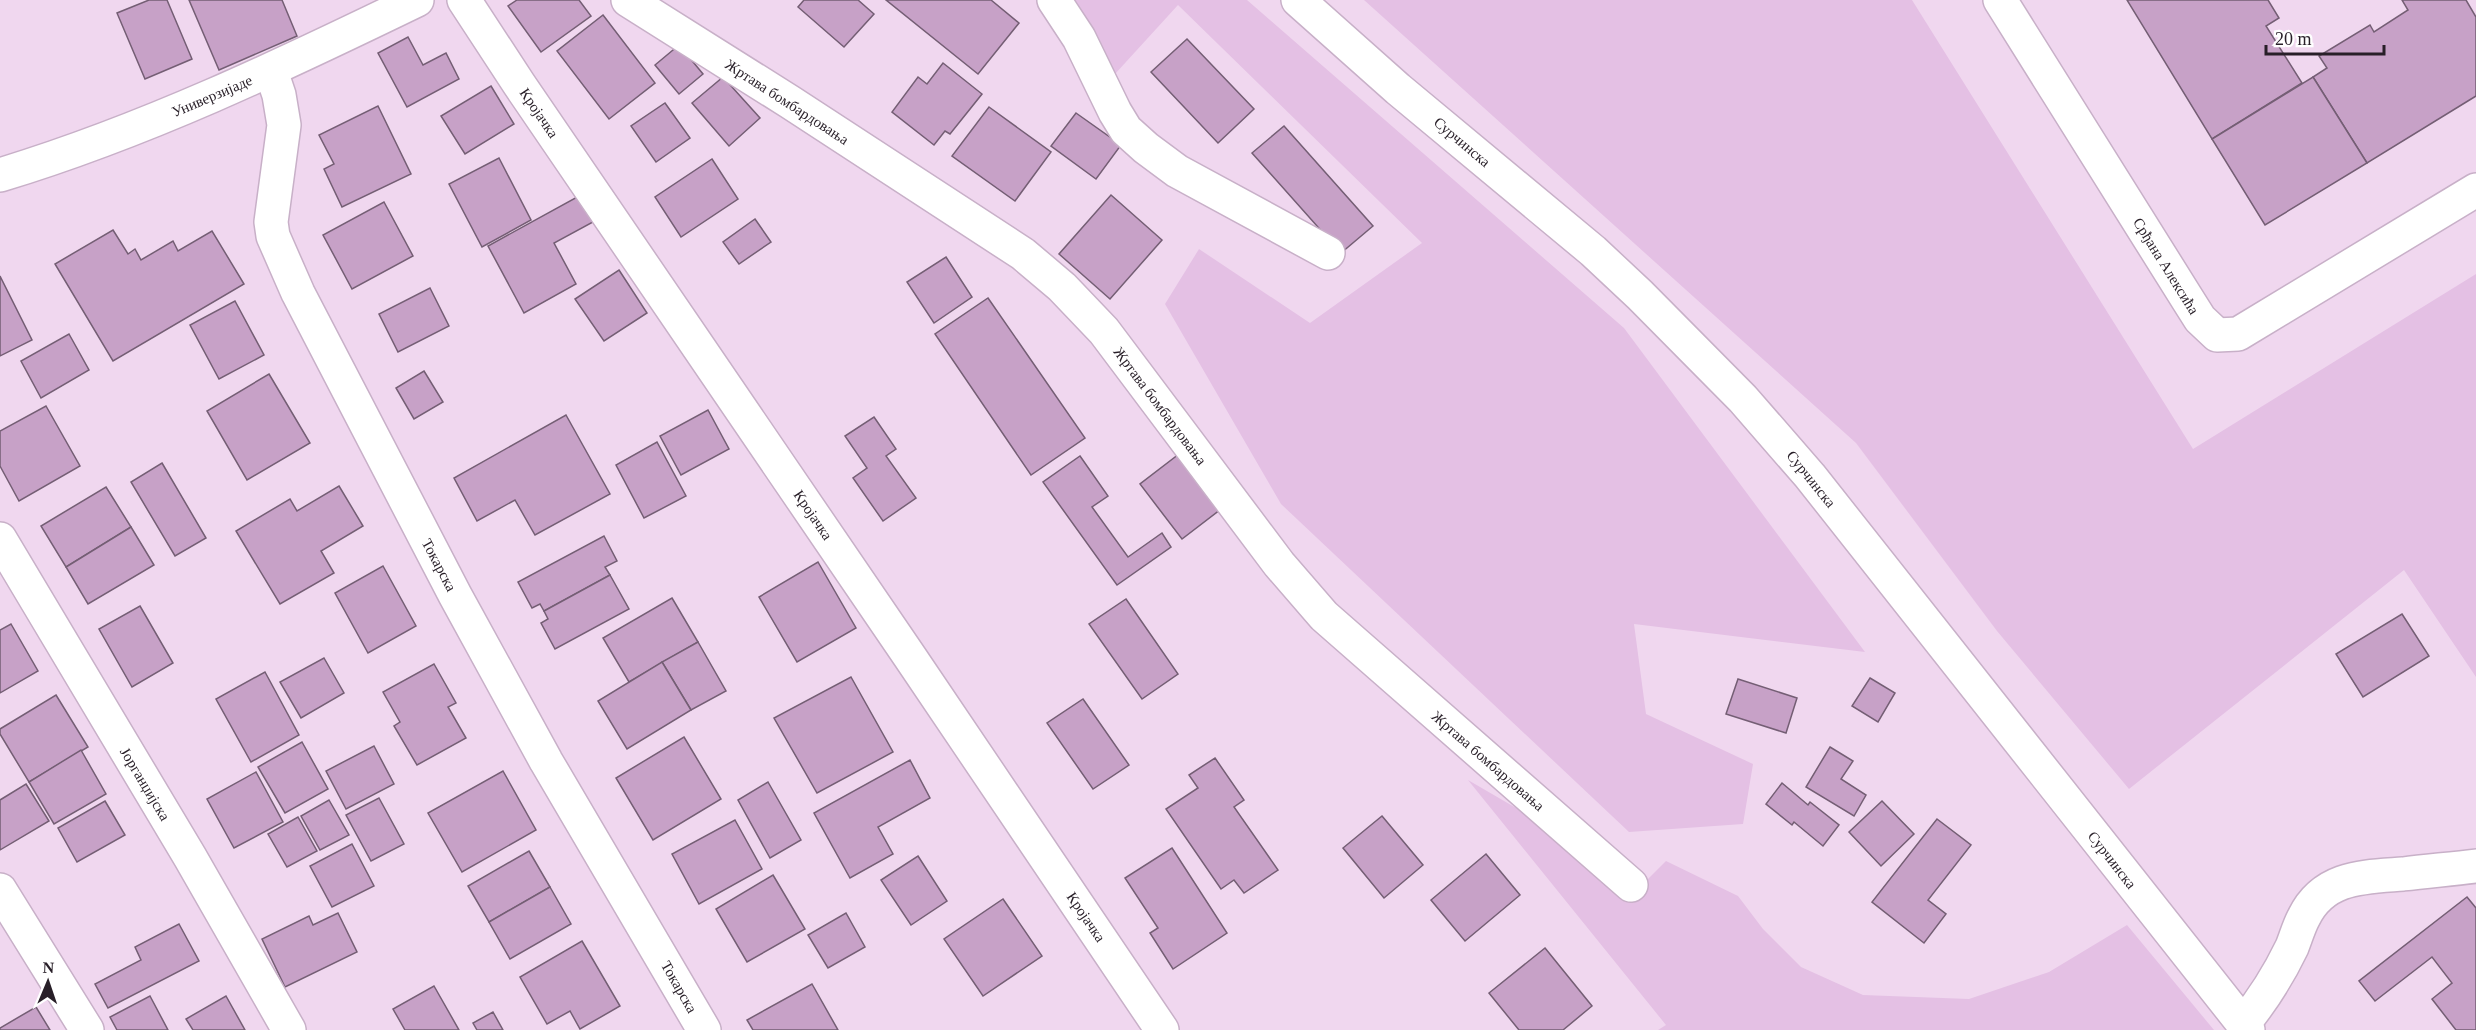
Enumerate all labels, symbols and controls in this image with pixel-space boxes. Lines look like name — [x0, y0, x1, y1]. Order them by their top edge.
scale bar — [2266, 18, 2384, 56]
text: 20 m — [2275, 29, 2312, 49]
street label: Жртава бомбардовања — [722, 56, 852, 148]
street label: Универзијаде — [169, 72, 255, 120]
street label: Кројачка — [517, 85, 562, 141]
street label: Сурчинска — [1431, 114, 1494, 170]
street label: Срђана Алексића — [2130, 215, 2202, 317]
street label: Жртава бомбардовања — [1110, 344, 1210, 468]
street label: Сурчинска — [1783, 447, 1839, 511]
street label: Кројачка — [791, 487, 836, 543]
street label: Токарска — [419, 536, 460, 594]
street label: Жртава бомбардовања — [1429, 708, 1548, 814]
street label: Јорганџијска — [117, 745, 173, 824]
street label: Сурчинска — [2085, 828, 2140, 892]
street label: Кројачка — [1064, 889, 1109, 945]
north arrow — [18, 952, 78, 1012]
street label: Токарска — [658, 958, 700, 1016]
text: N — [42, 959, 55, 976]

